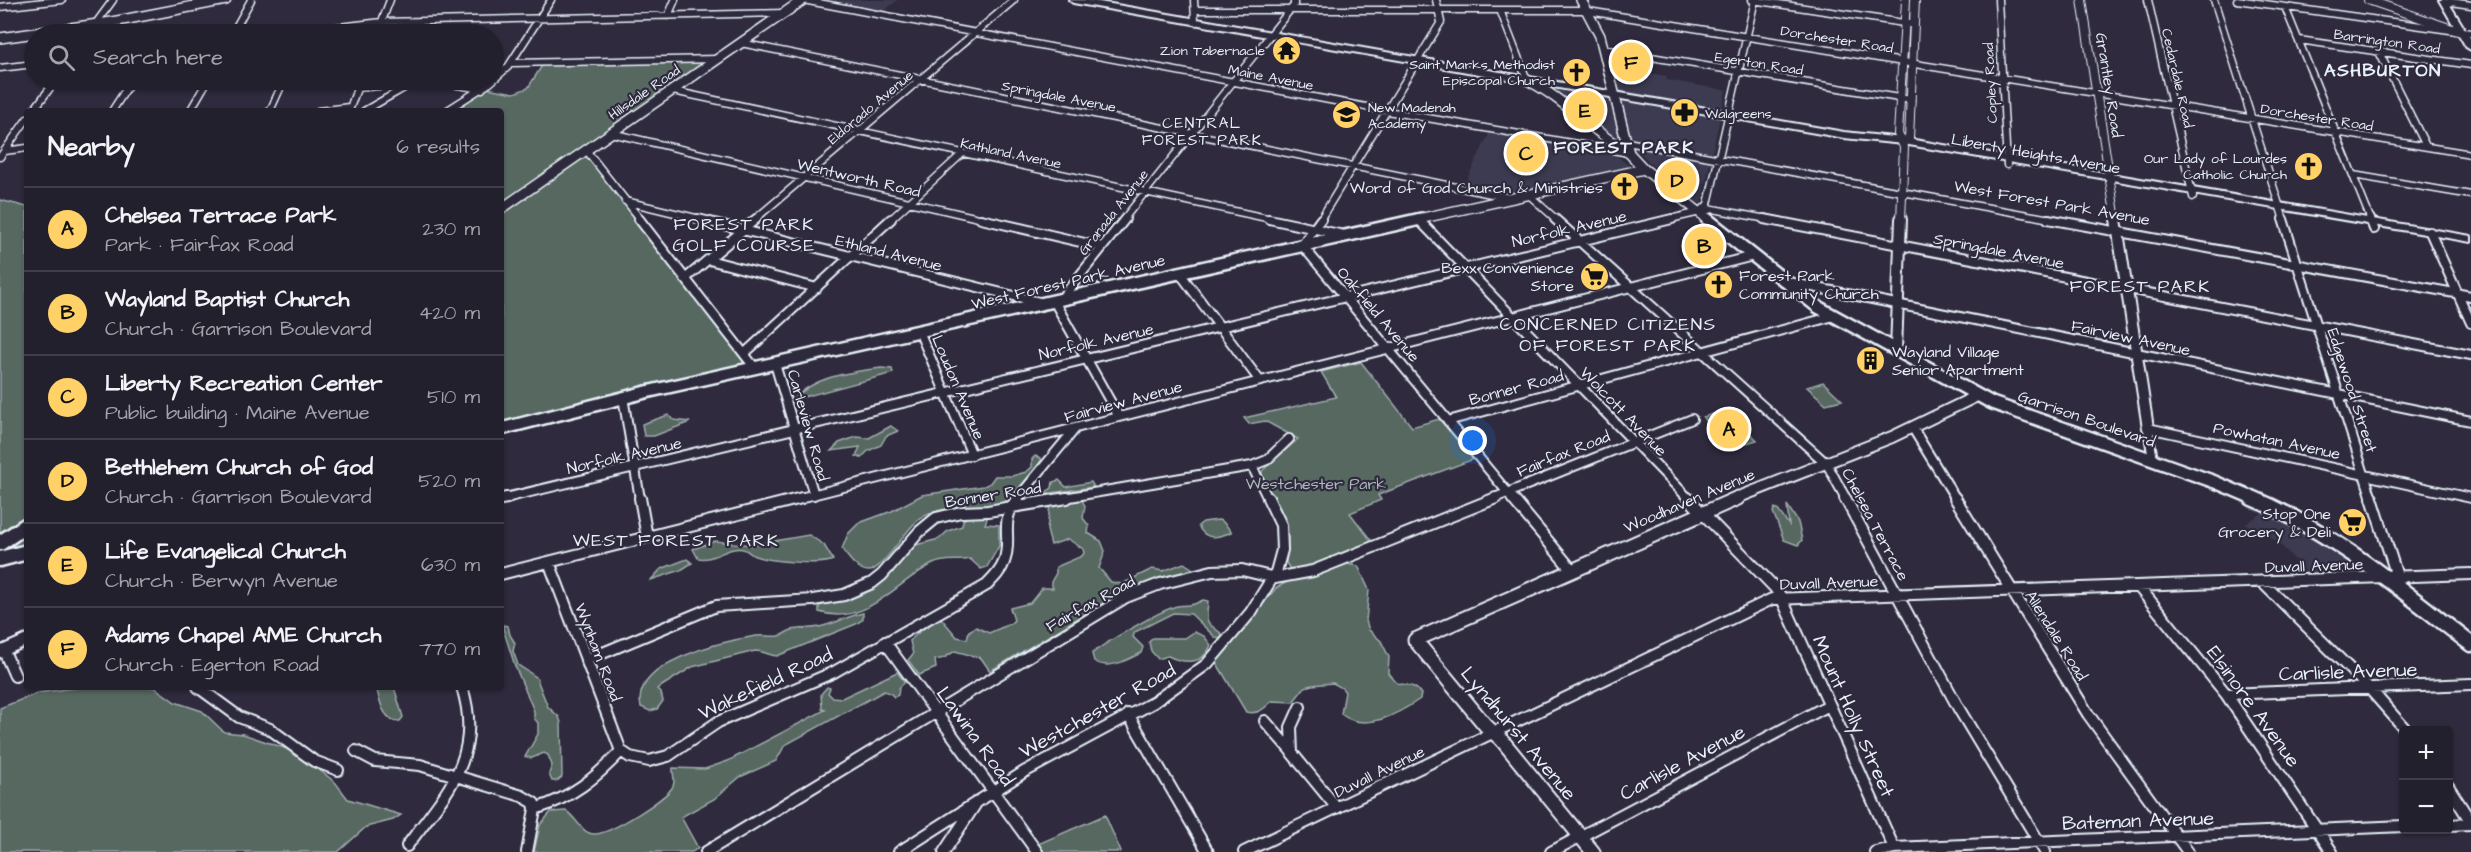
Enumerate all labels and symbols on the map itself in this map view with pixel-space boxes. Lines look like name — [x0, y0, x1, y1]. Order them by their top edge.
street label: Dorchester Road — [1779, 21, 1895, 59]
street label: Barrington Road — [2332, 25, 2441, 59]
street label: Cedardale Road — [2156, 27, 2198, 130]
street label: Grantley Road — [2089, 31, 2128, 139]
temple icon: Zion Tabernacle — [1270, 34, 1302, 66]
pin: F — [1612, 40, 1650, 84]
place label: Zion Tabernacle — [1160, 41, 1265, 61]
street label: Copley Road — [1979, 42, 2003, 124]
street label: Egerton Road — [1713, 47, 1804, 81]
place label: Saint Marks Methodist Episcopal Church — [1409, 55, 1555, 91]
church icon: Saint Marks Methodist Episcopal Church — [1560, 56, 1592, 88]
district label: ASHBURTON — [2324, 58, 2442, 83]
street label: Maine Avenue — [1226, 60, 1316, 96]
street label: Hillsdale Road — [604, 61, 685, 125]
street label: Eldorado Avenue — [823, 66, 918, 150]
street label: Springdale Avenue — [1000, 76, 1118, 118]
pin: E — [1566, 88, 1604, 132]
pharmacy icon: Walgreens — [1668, 97, 1700, 129]
place label: New Madenah Academy — [1368, 98, 1456, 134]
school or university icon: New Madenah Academy — [1331, 99, 1363, 131]
street label: Dorchester Road — [2259, 99, 2375, 137]
place label: Walgreens — [1705, 104, 1772, 124]
district label: CENTRAL FOREST PARK — [1142, 113, 1262, 151]
street label: Liberty Heights Avenue — [1949, 128, 2122, 181]
pin: C — [1506, 130, 1546, 176]
street label: Kathland Avenue — [958, 134, 1064, 175]
district label: FOREST PARK — [1553, 135, 1695, 160]
place label: Our Lady of Lourdes Catholic Church — [2144, 149, 2287, 185]
church icon: Our Lady of Lourdes Catholic Church — [2292, 150, 2324, 182]
street label: Wentworth Road — [795, 153, 923, 203]
pin: D — [1658, 158, 1696, 202]
street label: Granada Avenue — [1074, 165, 1154, 260]
church icon: Word of God Church & Ministries — [1608, 171, 1640, 203]
street label: West Forest Park Avenue — [1952, 175, 2152, 231]
place label: Word of God Church & Ministries — [1350, 177, 1603, 199]
street label: Norfolk Avenue — [1510, 205, 1629, 253]
district label: FOREST PARK GOLF COURSE — [672, 212, 816, 258]
pin: B — [1684, 224, 1724, 268]
street label: Springdale Avenue — [1931, 228, 2066, 275]
street label: Ethland Avenue — [833, 229, 945, 277]
street label: West Forest Park Avenue — [969, 249, 1168, 315]
place label: Bexx Convenience Store — [1441, 257, 1574, 297]
supermarket icon: Bexx Convenience Store — [1579, 260, 1611, 292]
street label: Oakfield Avenue — [1332, 262, 1425, 367]
place label: Forest Park Community Church — [1739, 265, 1879, 306]
church icon: Forest Park Community Church — [1702, 268, 1734, 300]
district label: FOREST PARK — [2069, 274, 2211, 299]
district label: CONCERNED CITIZENS OF FOREST PARK — [1499, 312, 1717, 358]
street label: Fairview Avenue — [2069, 315, 2193, 361]
street label: Norfolk Avenue — [1037, 318, 1156, 366]
street label: Edgewood Street — [2321, 325, 2383, 456]
street label: Loudon Avenue — [926, 332, 990, 443]
place label: Wayland Village Senior Apartment — [1892, 341, 2024, 381]
building icon: Wayland Village Senior Apartment — [1855, 344, 1887, 376]
street label: Wolcott Avenue — [1575, 362, 1672, 462]
street label: Bonner Road — [1467, 365, 1566, 411]
street label: Carleview Road — [782, 367, 834, 484]
street label: Fairview Avenue — [1062, 376, 1185, 428]
street label: Garrison Boulevard — [2015, 385, 2158, 453]
pin: A — [1710, 406, 1748, 452]
street label: Powhatan Avenue — [2211, 417, 2343, 465]
street label: Fairfax Road — [1513, 425, 1613, 483]
your location — [1458, 426, 1487, 455]
street label: Norfolk Avenue — [565, 432, 684, 480]
street label: Woodhaven Avenue — [1620, 463, 1759, 539]
street label: Chelsea Terrace — [1836, 464, 1914, 585]
park label: Westchester Park — [1246, 473, 1386, 495]
street label: Bonner Road — [944, 477, 1043, 513]
place label: Stop One Grocery & Deli — [2218, 503, 2332, 544]
supermarket icon: Stop One Grocery & Deli — [2336, 506, 2368, 538]
district label: WEST FOREST PARK — [573, 528, 779, 553]
street label: Duvall Avenue — [2265, 553, 2364, 579]
street label: Fairfax Road — [1042, 570, 1139, 637]
street label: Duvall Avenue — [1780, 570, 1879, 596]
street label: Allendale Road — [2020, 586, 2093, 685]
street label: Wynham Road — [568, 600, 627, 705]
street label: Mount Holly Street — [1804, 631, 1901, 802]
street label: Elsinore Avenue — [2200, 640, 2307, 773]
street label: Wakefield Road — [694, 641, 837, 727]
street label: Westchester Road — [1014, 656, 1181, 766]
street label: Carlisle Avenue — [2278, 656, 2418, 688]
street label: Lyndhurst Avenue — [1453, 661, 1583, 807]
street label: Lawina Road — [929, 681, 1021, 792]
street label: Carlisle Avenue — [1615, 718, 1750, 808]
street label: Duvall Avenue — [1330, 740, 1429, 803]
street label: Bateman Avenue — [2062, 804, 2215, 838]

